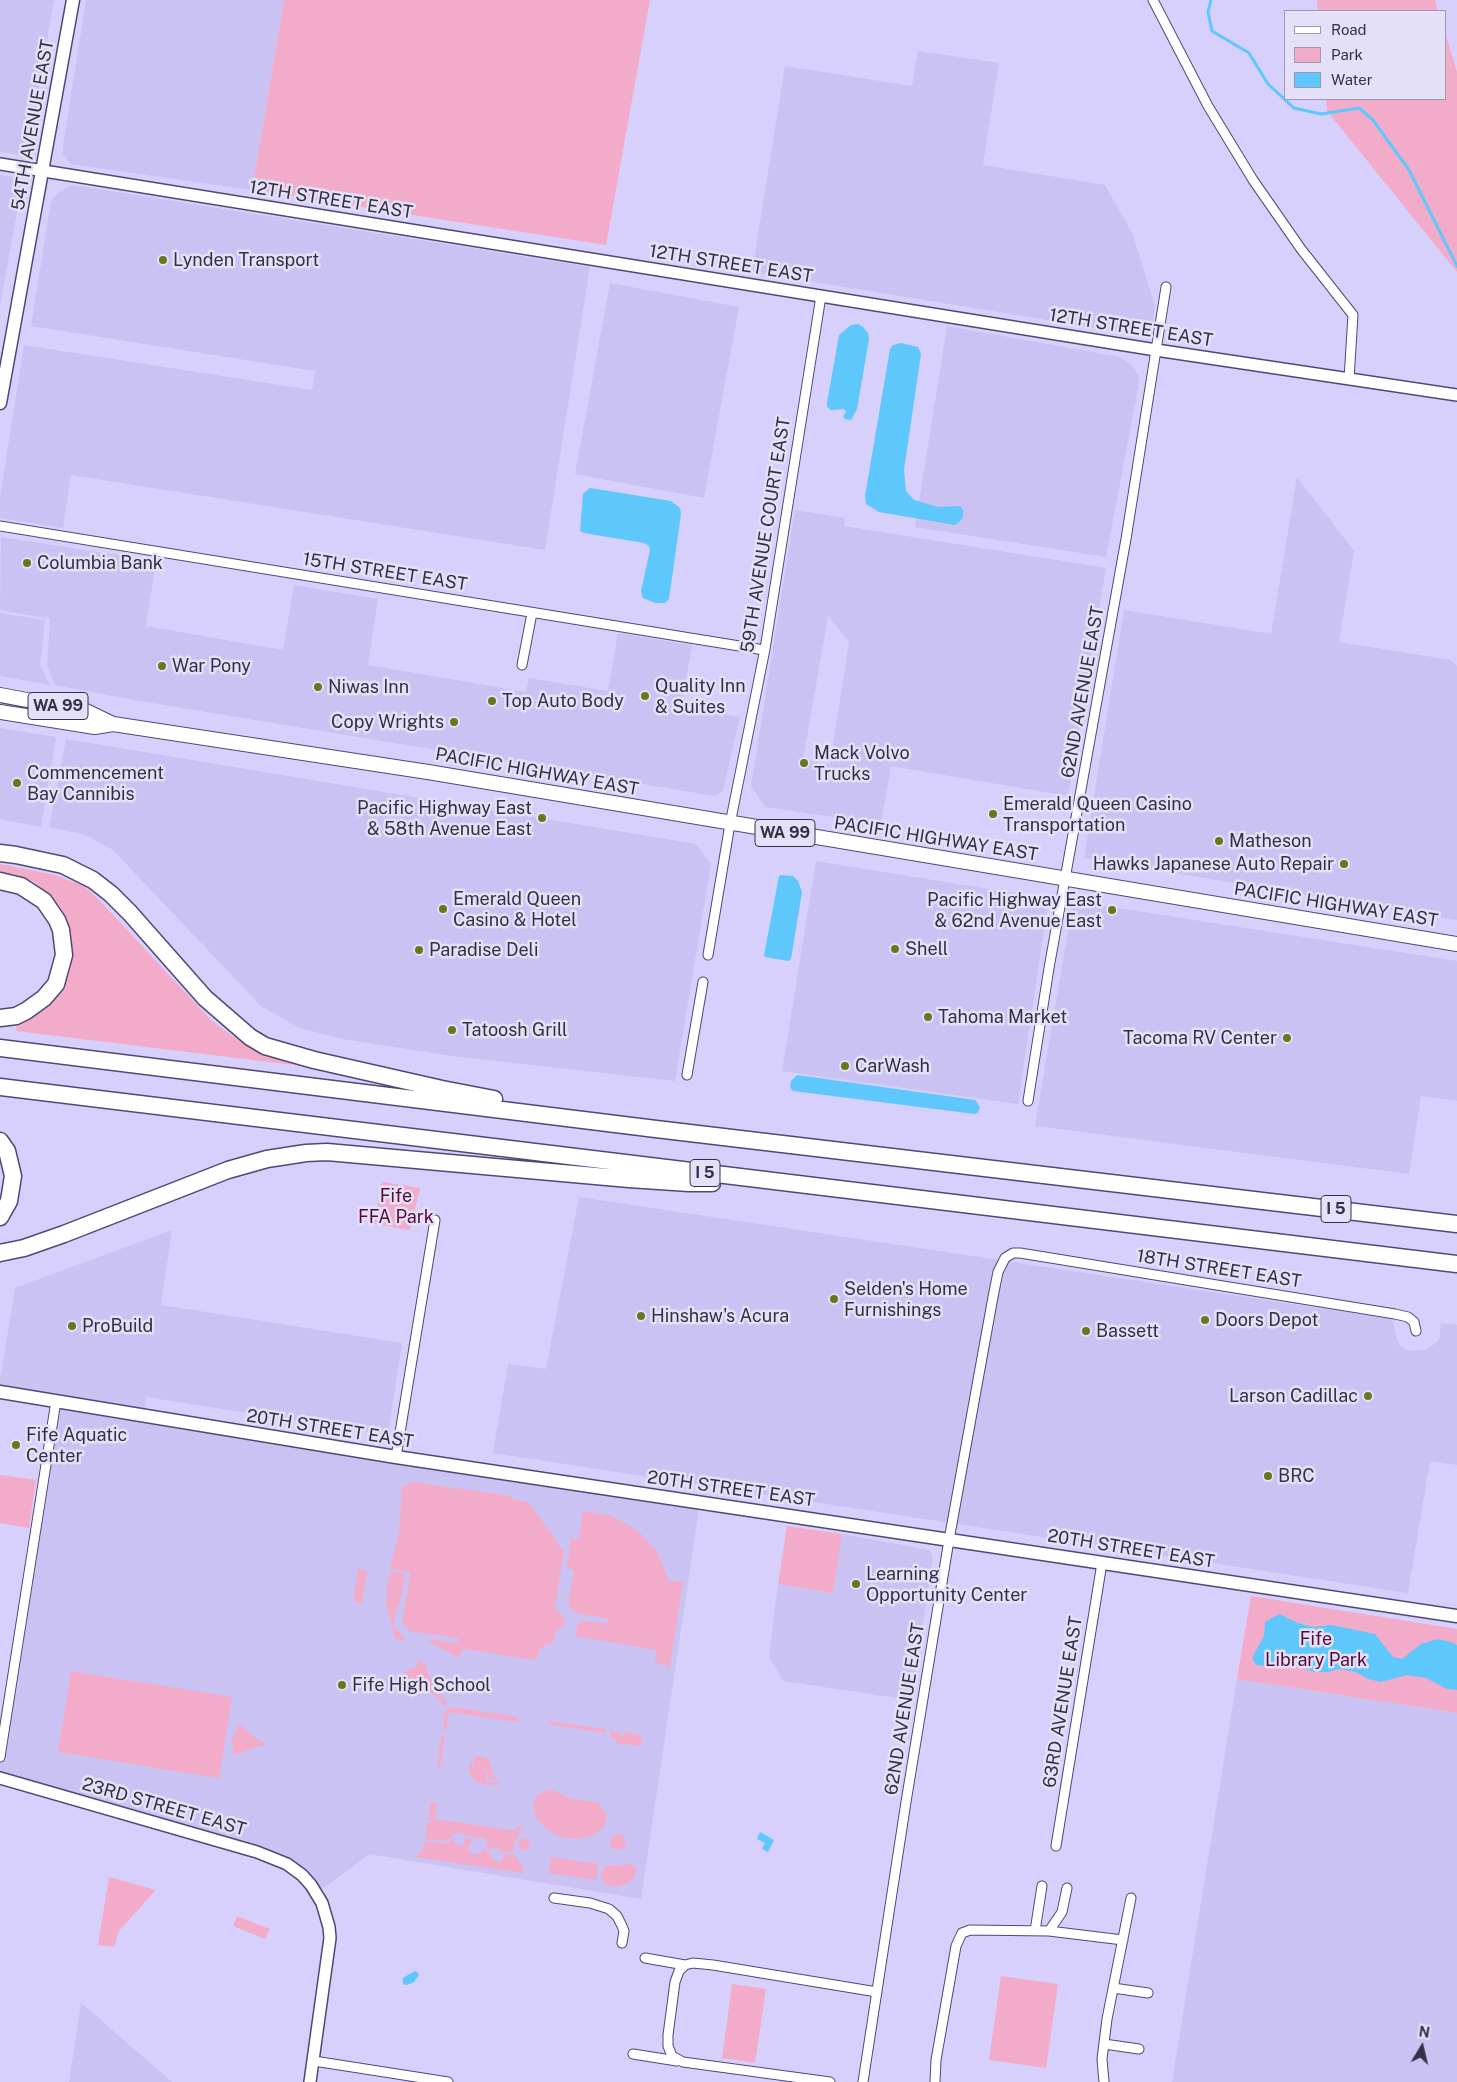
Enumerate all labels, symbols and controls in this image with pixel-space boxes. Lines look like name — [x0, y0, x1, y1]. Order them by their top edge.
legend — [1284, 10, 1447, 100]
text: Road — [1331, 21, 1367, 38]
street label: 54TH AVENUE EAST — [7, 38, 59, 212]
text: Park — [1331, 46, 1363, 63]
text: Water — [1331, 71, 1373, 88]
street label: 12TH STREET EAST — [248, 176, 414, 224]
street label: 12TH STREET EAST — [648, 240, 814, 288]
place label: Lynden Transport — [173, 249, 319, 271]
marker: Lynden Transport — [157, 254, 169, 266]
street label: 12TH STREET EAST — [1048, 304, 1214, 352]
street label: 59TH AVENUE COURT EAST — [737, 416, 795, 654]
street label: 15TH STREET EAST — [301, 548, 469, 596]
place label: Columbia Bank — [37, 552, 163, 574]
marker: Columbia Bank — [21, 557, 33, 569]
street label: 62ND AVENUE EAST — [1057, 604, 1109, 780]
place label: War Pony — [172, 655, 251, 677]
marker: War Pony — [156, 660, 168, 672]
place label: Quality Inn & Suites — [655, 675, 746, 718]
place label: Niwas Inn — [328, 676, 409, 698]
marker: Niwas Inn — [312, 681, 324, 693]
place label: Top Auto Body — [502, 690, 624, 712]
marker: Quality Inn & Suites — [639, 690, 651, 702]
road number: WA 99 — [28, 692, 88, 719]
marker: Top Auto Body — [486, 695, 498, 707]
place label: Copy Wrights — [331, 711, 444, 733]
marker: Copy Wrights — [448, 716, 460, 728]
place label: Mack Volvo Trucks — [814, 742, 910, 784]
street label: PACIFIC HIGHWAY EAST — [434, 743, 640, 801]
marker: Mack Volvo Trucks — [798, 757, 810, 769]
place label: Commencement Bay Cannibis — [27, 762, 164, 804]
marker: Commencement Bay Cannibis — [11, 777, 23, 789]
place label: Emerald Queen Casino Transportation — [1003, 793, 1192, 836]
place label: Pacific Highway East & 58th Avenue East — [357, 797, 532, 840]
marker: Emerald Queen Casino Transportation — [987, 808, 999, 820]
marker: Pacific Highway East & 58th Avenue East — [536, 812, 548, 824]
street label: PACIFIC HIGHWAY EAST — [832, 812, 1040, 866]
road number: WA 99 — [755, 820, 815, 846]
place label: Matheson — [1229, 830, 1312, 852]
marker: Matheson — [1213, 835, 1225, 847]
place label: Hawks Japanese Auto Repair — [1093, 853, 1334, 875]
marker: Hawks Japanese Auto Repair — [1338, 858, 1350, 870]
street label: PACIFIC HIGHWAY EAST — [1232, 878, 1440, 932]
place label: Emerald Queen Casino & Hotel — [453, 888, 581, 931]
place label: Pacific Highway East & 62nd Avenue East — [927, 889, 1102, 932]
marker: Emerald Queen Casino & Hotel — [437, 903, 449, 915]
marker: Pacific Highway East & 62nd Avenue East — [1106, 904, 1118, 916]
place label: Shell — [905, 938, 948, 960]
place label: Paradise Deli — [429, 939, 538, 961]
marker: Shell — [889, 943, 901, 955]
marker: Paradise Deli — [413, 944, 425, 956]
place label: Tahoma Market — [938, 1006, 1067, 1028]
marker: Tahoma Market — [922, 1011, 934, 1023]
place label: Tatoosh Grill — [462, 1019, 568, 1041]
marker: Tatoosh Grill — [446, 1024, 458, 1036]
place label: Tacoma RV Center — [1123, 1027, 1277, 1049]
marker: Tacoma RV Center — [1281, 1032, 1293, 1044]
place label: CarWash — [855, 1055, 930, 1077]
marker: CarWash — [839, 1060, 851, 1072]
road number: I 5 — [690, 1160, 720, 1186]
park label: Fife FFA Park — [358, 1185, 434, 1228]
road number: I 5 — [1321, 1196, 1351, 1222]
street label: 18TH STREET EAST — [1135, 1245, 1303, 1293]
place label: Selden's Home Furnishings — [844, 1278, 968, 1320]
marker: Selden's Home Furnishings — [828, 1293, 840, 1305]
place label: Hinshaw's Acura — [651, 1305, 789, 1327]
place label: Doors Depot — [1215, 1309, 1318, 1331]
marker: Hinshaw's Acura — [635, 1310, 647, 1322]
marker: Doors Depot — [1199, 1314, 1211, 1326]
place label: ProBuild — [82, 1315, 153, 1337]
marker: ProBuild — [66, 1320, 78, 1332]
place label: Bassett — [1096, 1320, 1159, 1342]
marker: Bassett — [1080, 1325, 1092, 1337]
place label: Larson Cadillac — [1229, 1385, 1358, 1407]
marker: Larson Cadillac — [1362, 1390, 1374, 1402]
street label: 20TH STREET EAST — [245, 1405, 415, 1453]
place label: Fife Aquatic Center — [26, 1424, 127, 1466]
marker: Fife Aquatic Center — [10, 1439, 22, 1451]
place label: BRC — [1278, 1465, 1315, 1487]
street label: 20TH STREET EAST — [646, 1467, 816, 1511]
marker: BRC — [1262, 1470, 1274, 1482]
street label: 20TH STREET EAST — [1046, 1525, 1216, 1573]
place label: Learning Opportunity Center — [866, 1563, 1027, 1606]
marker: Learning Opportunity Center — [850, 1578, 862, 1590]
street label: 63RD AVENUE EAST — [1039, 1615, 1087, 1789]
street label: 62ND AVENUE EAST — [881, 1621, 929, 1797]
park label: Fife Library Park — [1265, 1628, 1367, 1670]
place label: Fife High School — [352, 1674, 491, 1696]
marker: Fife High School — [336, 1679, 348, 1691]
street label: 23RD STREET EAST — [80, 1773, 248, 1841]
north arrow — [1397, 2022, 1447, 2072]
text: N — [1418, 2023, 1431, 2041]

